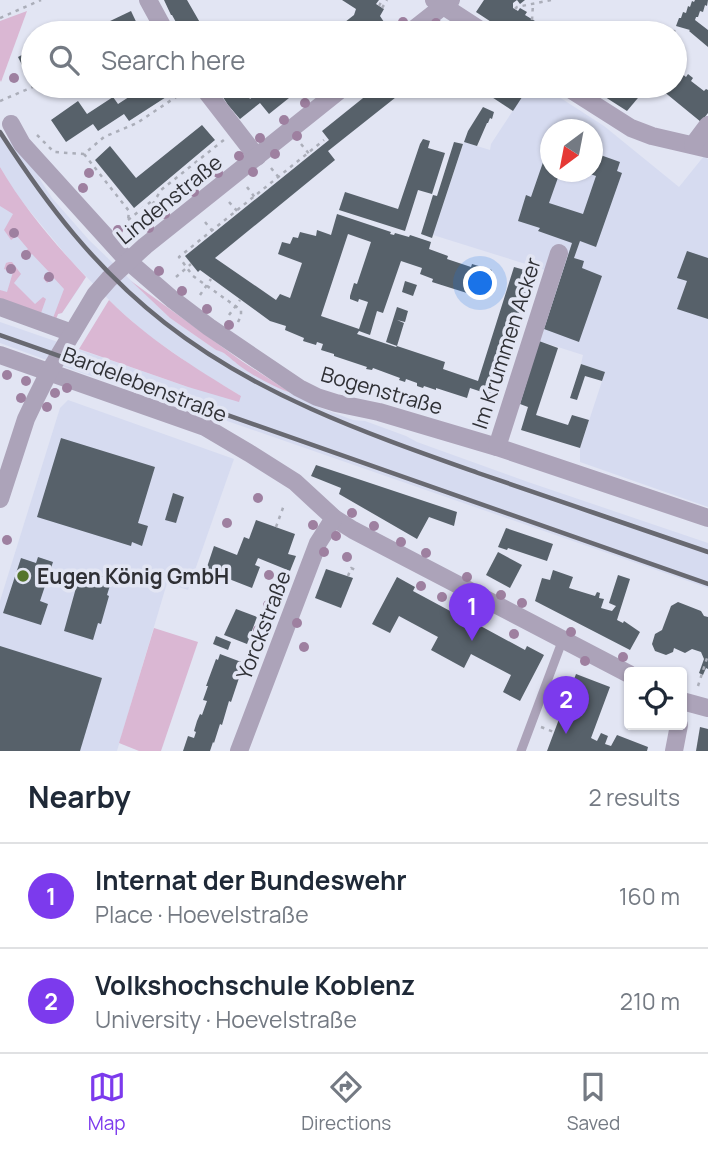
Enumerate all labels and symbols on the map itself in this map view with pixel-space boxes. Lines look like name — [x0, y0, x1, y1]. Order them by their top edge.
north arrow — [540, 119, 603, 182]
street label: Lindenstraße — [110, 148, 228, 250]
street label: Im Krummen Acker — [465, 253, 547, 432]
your location — [463, 266, 497, 300]
street label: Bardelebenstraße — [59, 340, 231, 428]
street label: Bogenstraße — [318, 359, 446, 421]
place label: Eugen König GmbH — [37, 562, 229, 590]
street label: Yorckstraße — [229, 566, 297, 684]
marker: Eugen König GmbH — [15, 568, 31, 584]
pin: 1 — [449, 583, 495, 641]
pin: 2 — [543, 676, 589, 734]

